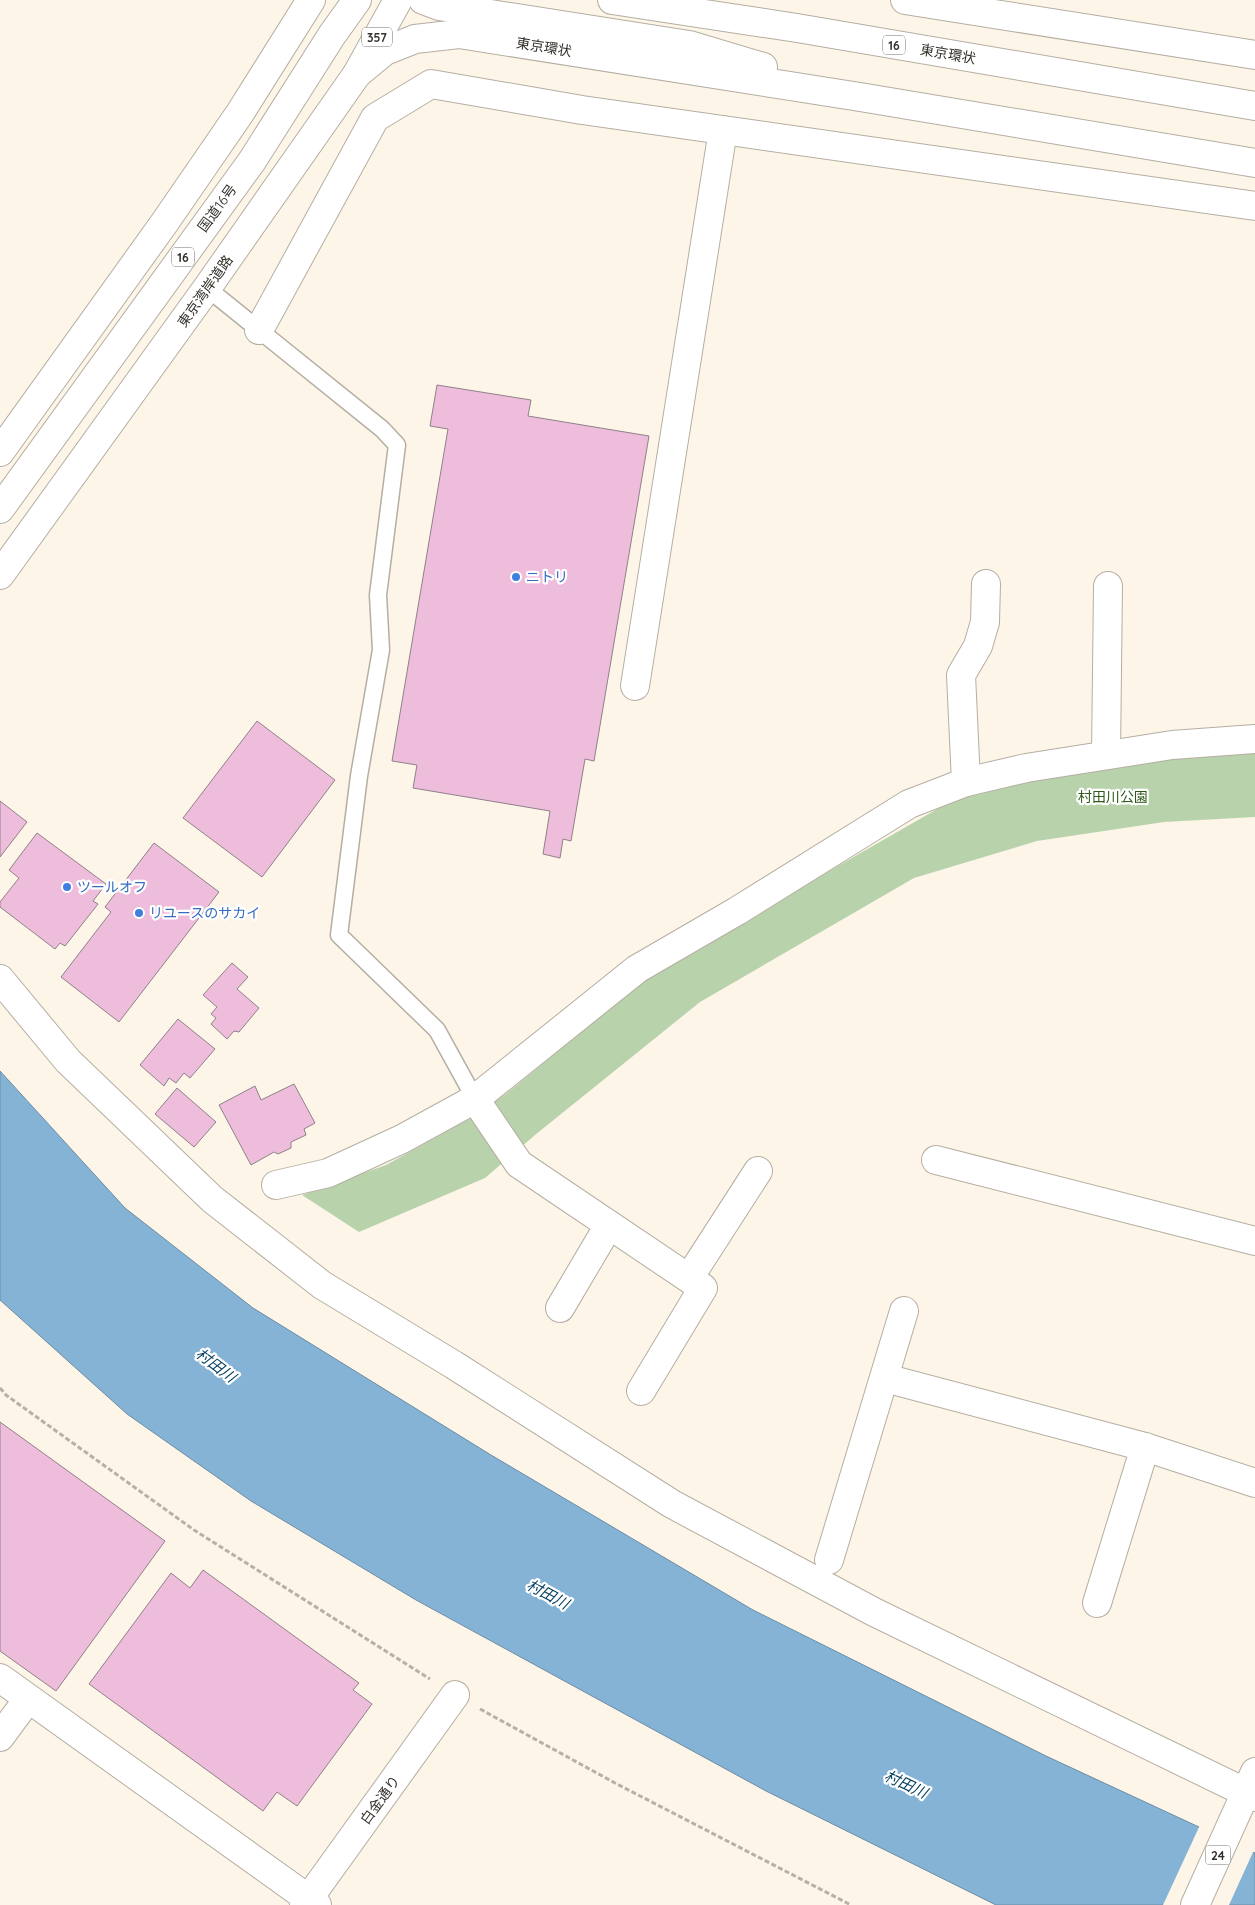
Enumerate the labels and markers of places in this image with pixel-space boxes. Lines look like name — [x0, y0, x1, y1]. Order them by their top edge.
place label: ニトリ — [526, 568, 568, 586]
marker: ニトリ — [510, 571, 522, 583]
place label: ツールオフ — [77, 878, 147, 896]
marker: ツールオフ — [61, 881, 73, 893]
place label: リユースのサカイ — [149, 904, 260, 922]
marker: リユースのサカイ — [133, 907, 145, 919]

